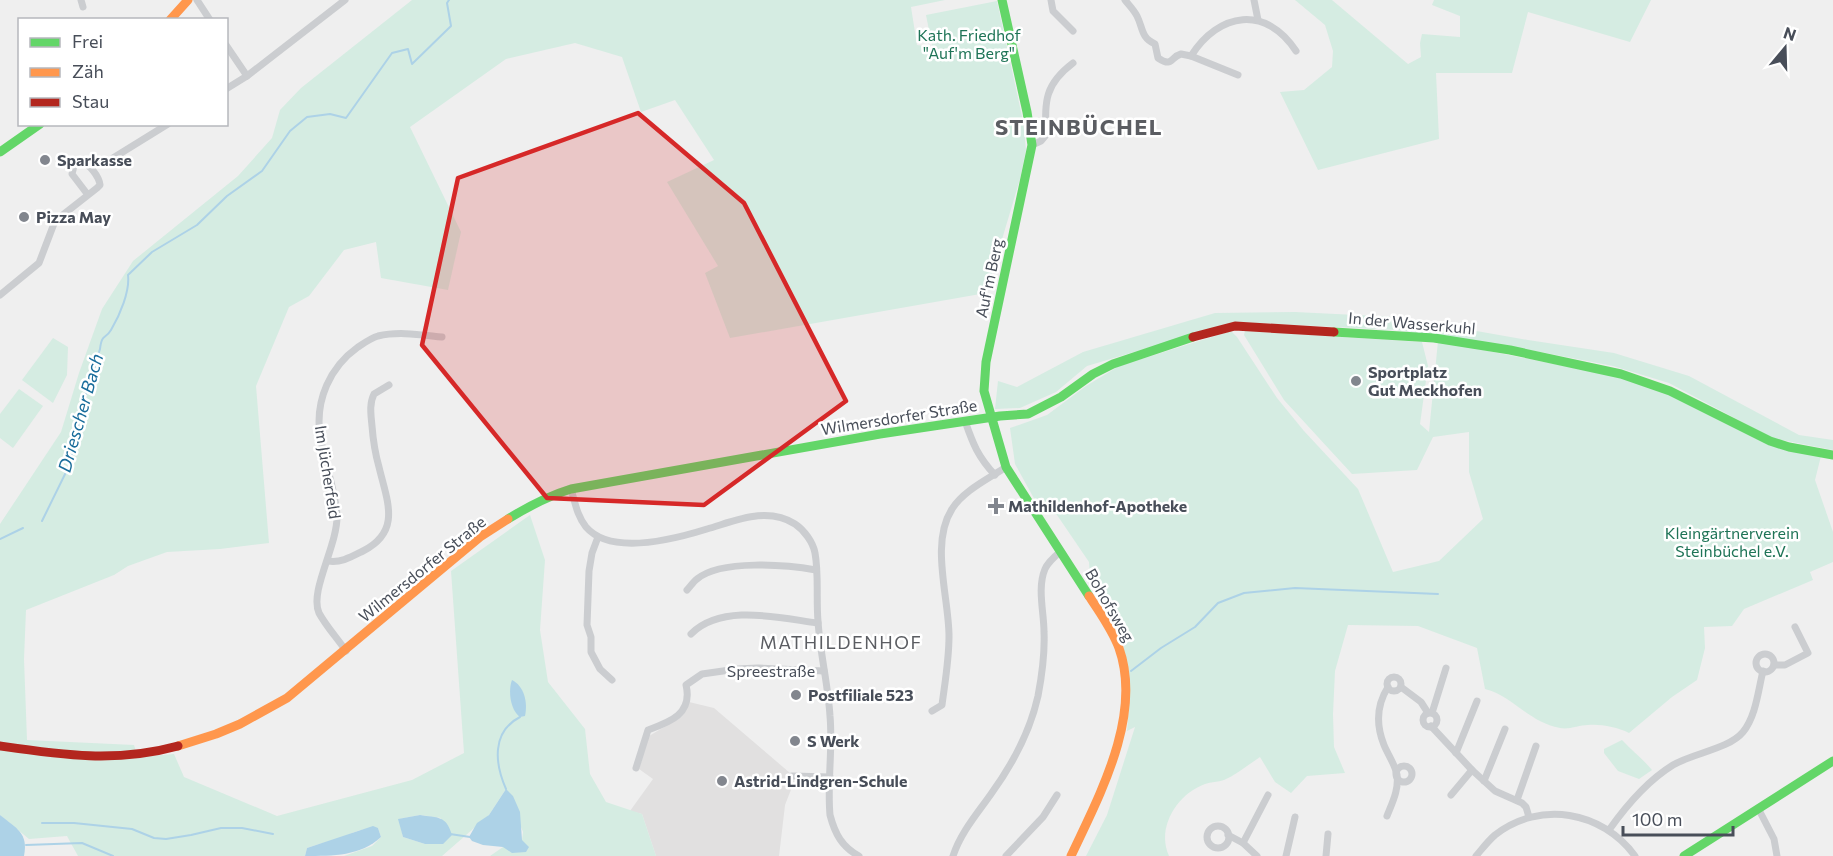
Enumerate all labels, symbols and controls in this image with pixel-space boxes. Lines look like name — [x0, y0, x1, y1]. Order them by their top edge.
legend — [18, 18, 228, 126]
north arrow — [1755, 18, 1815, 78]
text: N — [1781, 22, 1799, 44]
park label: Kath. Friedhof "Auf'm Berg" — [917, 25, 1022, 62]
text: Frei — [72, 30, 103, 52]
text: Zäh — [72, 60, 104, 82]
text: Stau — [72, 90, 109, 112]
district label: STEINBÜCHEL — [995, 113, 1163, 140]
place label: Sparkasse — [57, 150, 132, 169]
marker: Sparkasse — [38, 153, 52, 167]
place label: Pizza May — [36, 207, 111, 226]
marker: Pizza May — [17, 210, 31, 224]
street label: Auf'm Berg — [971, 236, 1006, 319]
street label: In der Wasserkuhl — [1348, 307, 1477, 338]
water label: Driescher Bach — [53, 351, 107, 475]
place label: Sportplatz Gut Meckhofen — [1368, 362, 1482, 399]
marker: Sportplatz Gut Meckhofen — [1349, 374, 1363, 388]
street label: Wilmersdorfer Straße — [819, 395, 978, 438]
street label: Im Jücherfeld — [312, 424, 345, 520]
place label: Mathildenhof-Apotheke — [1008, 496, 1187, 515]
marker: Mathildenhof-Apotheke — [989, 499, 1003, 513]
street label: Wilmersdorfer Straße — [354, 512, 489, 626]
park label: Kleingärtnerverein Steinbüchel e.V. — [1665, 523, 1799, 560]
street label: Bohofsweg — [1082, 565, 1139, 645]
district label: MATHILDENHOF — [760, 631, 922, 653]
street label: Spreestraße — [727, 661, 815, 680]
place label: Postfiliale 523 — [808, 685, 914, 704]
marker: Postfiliale 523 — [789, 688, 803, 702]
place label: S Werk — [807, 731, 860, 750]
marker: S Werk — [788, 734, 802, 748]
place label: Astrid-Lindgren-Schule — [734, 771, 907, 790]
marker: Astrid-Lindgren-Schule — [715, 774, 729, 788]
scale bar — [1623, 799, 1732, 837]
text: 100 m — [1632, 808, 1682, 830]

